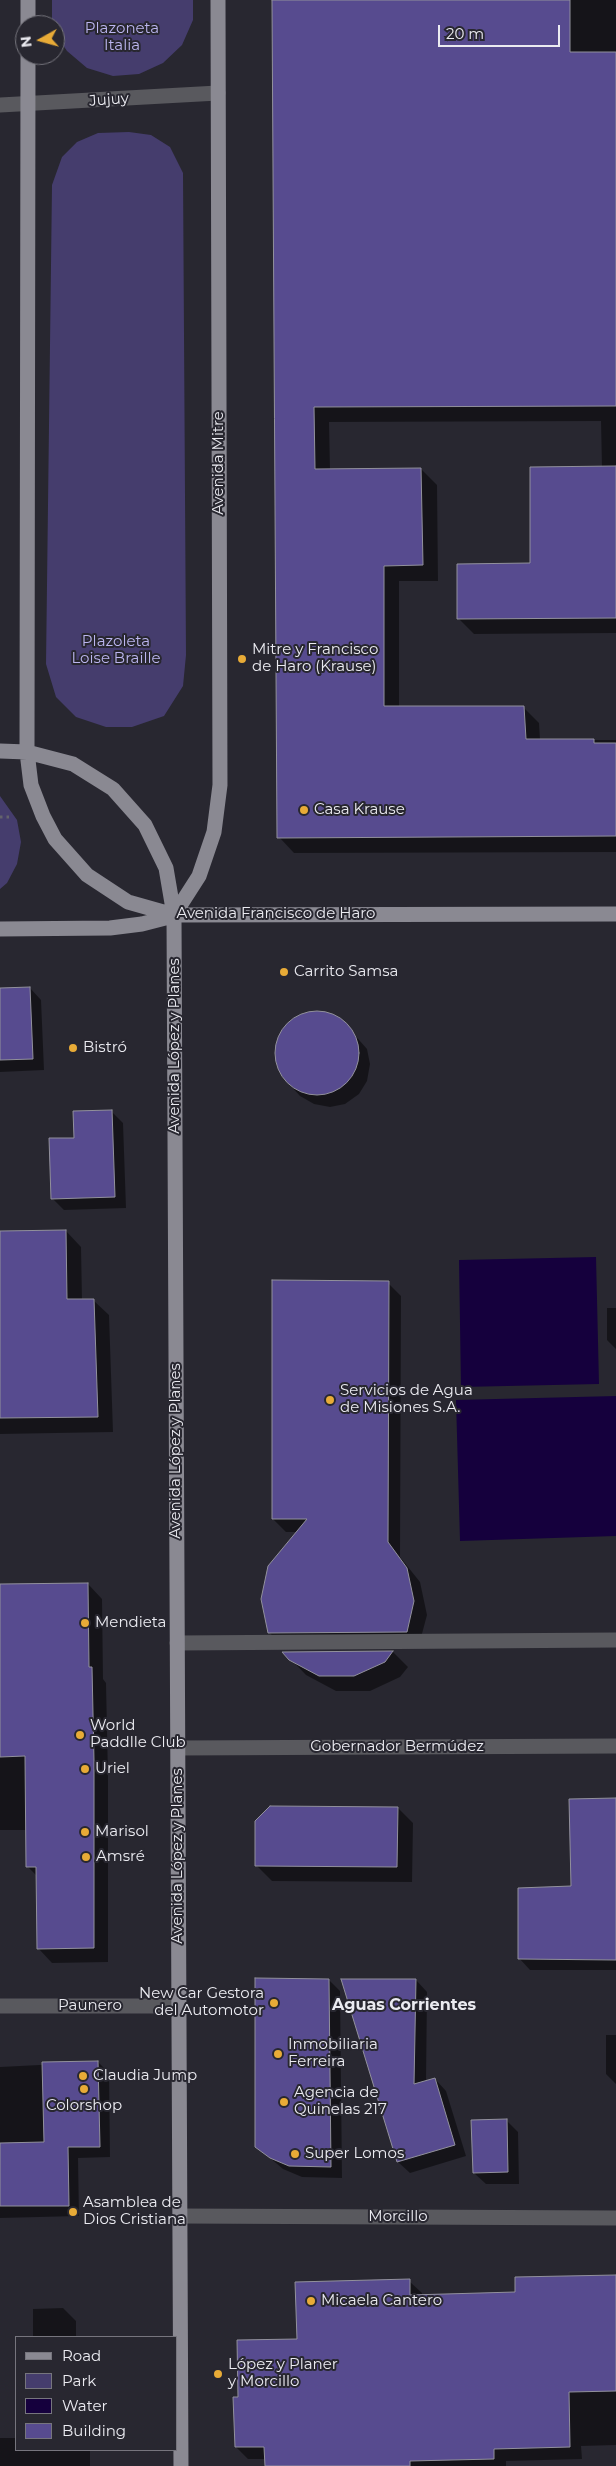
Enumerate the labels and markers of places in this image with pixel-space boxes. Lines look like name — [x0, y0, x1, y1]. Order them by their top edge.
place label: Mitre y Francisco de Haro (Krause) — [252, 641, 378, 676]
marker: Mitre y Francisco de Haro (Krause) — [236, 653, 248, 665]
place label: Casa Krause — [314, 801, 405, 819]
marker: Casa Krause — [298, 804, 310, 816]
place label: Carrito Samsa — [294, 963, 398, 981]
marker: Carrito Samsa — [278, 966, 290, 978]
place label: Bistró — [83, 1039, 127, 1057]
marker: Bistró — [67, 1042, 79, 1054]
place label: Servicios de Agua de Misiones S.A. — [340, 1382, 473, 1417]
marker: Servicios de Agua de Misiones S.A. — [324, 1394, 336, 1406]
place label: Mendieta — [95, 1614, 166, 1632]
marker: Mendieta — [79, 1617, 91, 1629]
place label: World Paddlle Club — [90, 1717, 186, 1752]
marker: World Paddlle Club — [74, 1729, 86, 1741]
place label: Uriel — [95, 1760, 130, 1778]
marker: Uriel — [79, 1763, 91, 1775]
place label: Marisol — [95, 1823, 149, 1841]
marker: Marisol — [79, 1826, 91, 1838]
place label: Amsré — [96, 1848, 145, 1866]
marker: Amsré — [80, 1851, 92, 1863]
place label: New Car Gestora del Automotor — [139, 1985, 264, 2020]
marker: New Car Gestora del Automotor — [268, 1997, 280, 2009]
place label: Inmobiliaria Ferreira — [288, 2036, 378, 2071]
marker: Inmobiliaria Ferreira — [272, 2048, 284, 2060]
place label: Claudia Jump — [93, 2067, 197, 2085]
marker: Claudia Jump — [77, 2070, 89, 2082]
marker: Colorshop — [78, 2083, 90, 2095]
place label: Agencia de Quinelas 217 — [294, 2084, 387, 2119]
marker: Agencia de Quinelas 217 — [278, 2096, 290, 2108]
place label: Colorshop — [46, 2097, 122, 2115]
place label: Super Lomos — [305, 2145, 404, 2163]
marker: Super Lomos — [289, 2148, 301, 2160]
place label: Asamblea de Dios Cristiana — [83, 2194, 186, 2229]
marker: Asamblea de Dios Cristiana — [67, 2206, 79, 2218]
place label: Micaela Cantero — [321, 2292, 442, 2310]
marker: Micaela Cantero — [305, 2295, 317, 2307]
place label: López y Planer y Morcillo — [228, 2356, 338, 2391]
marker: López y Planer y Morcillo — [212, 2368, 224, 2380]

